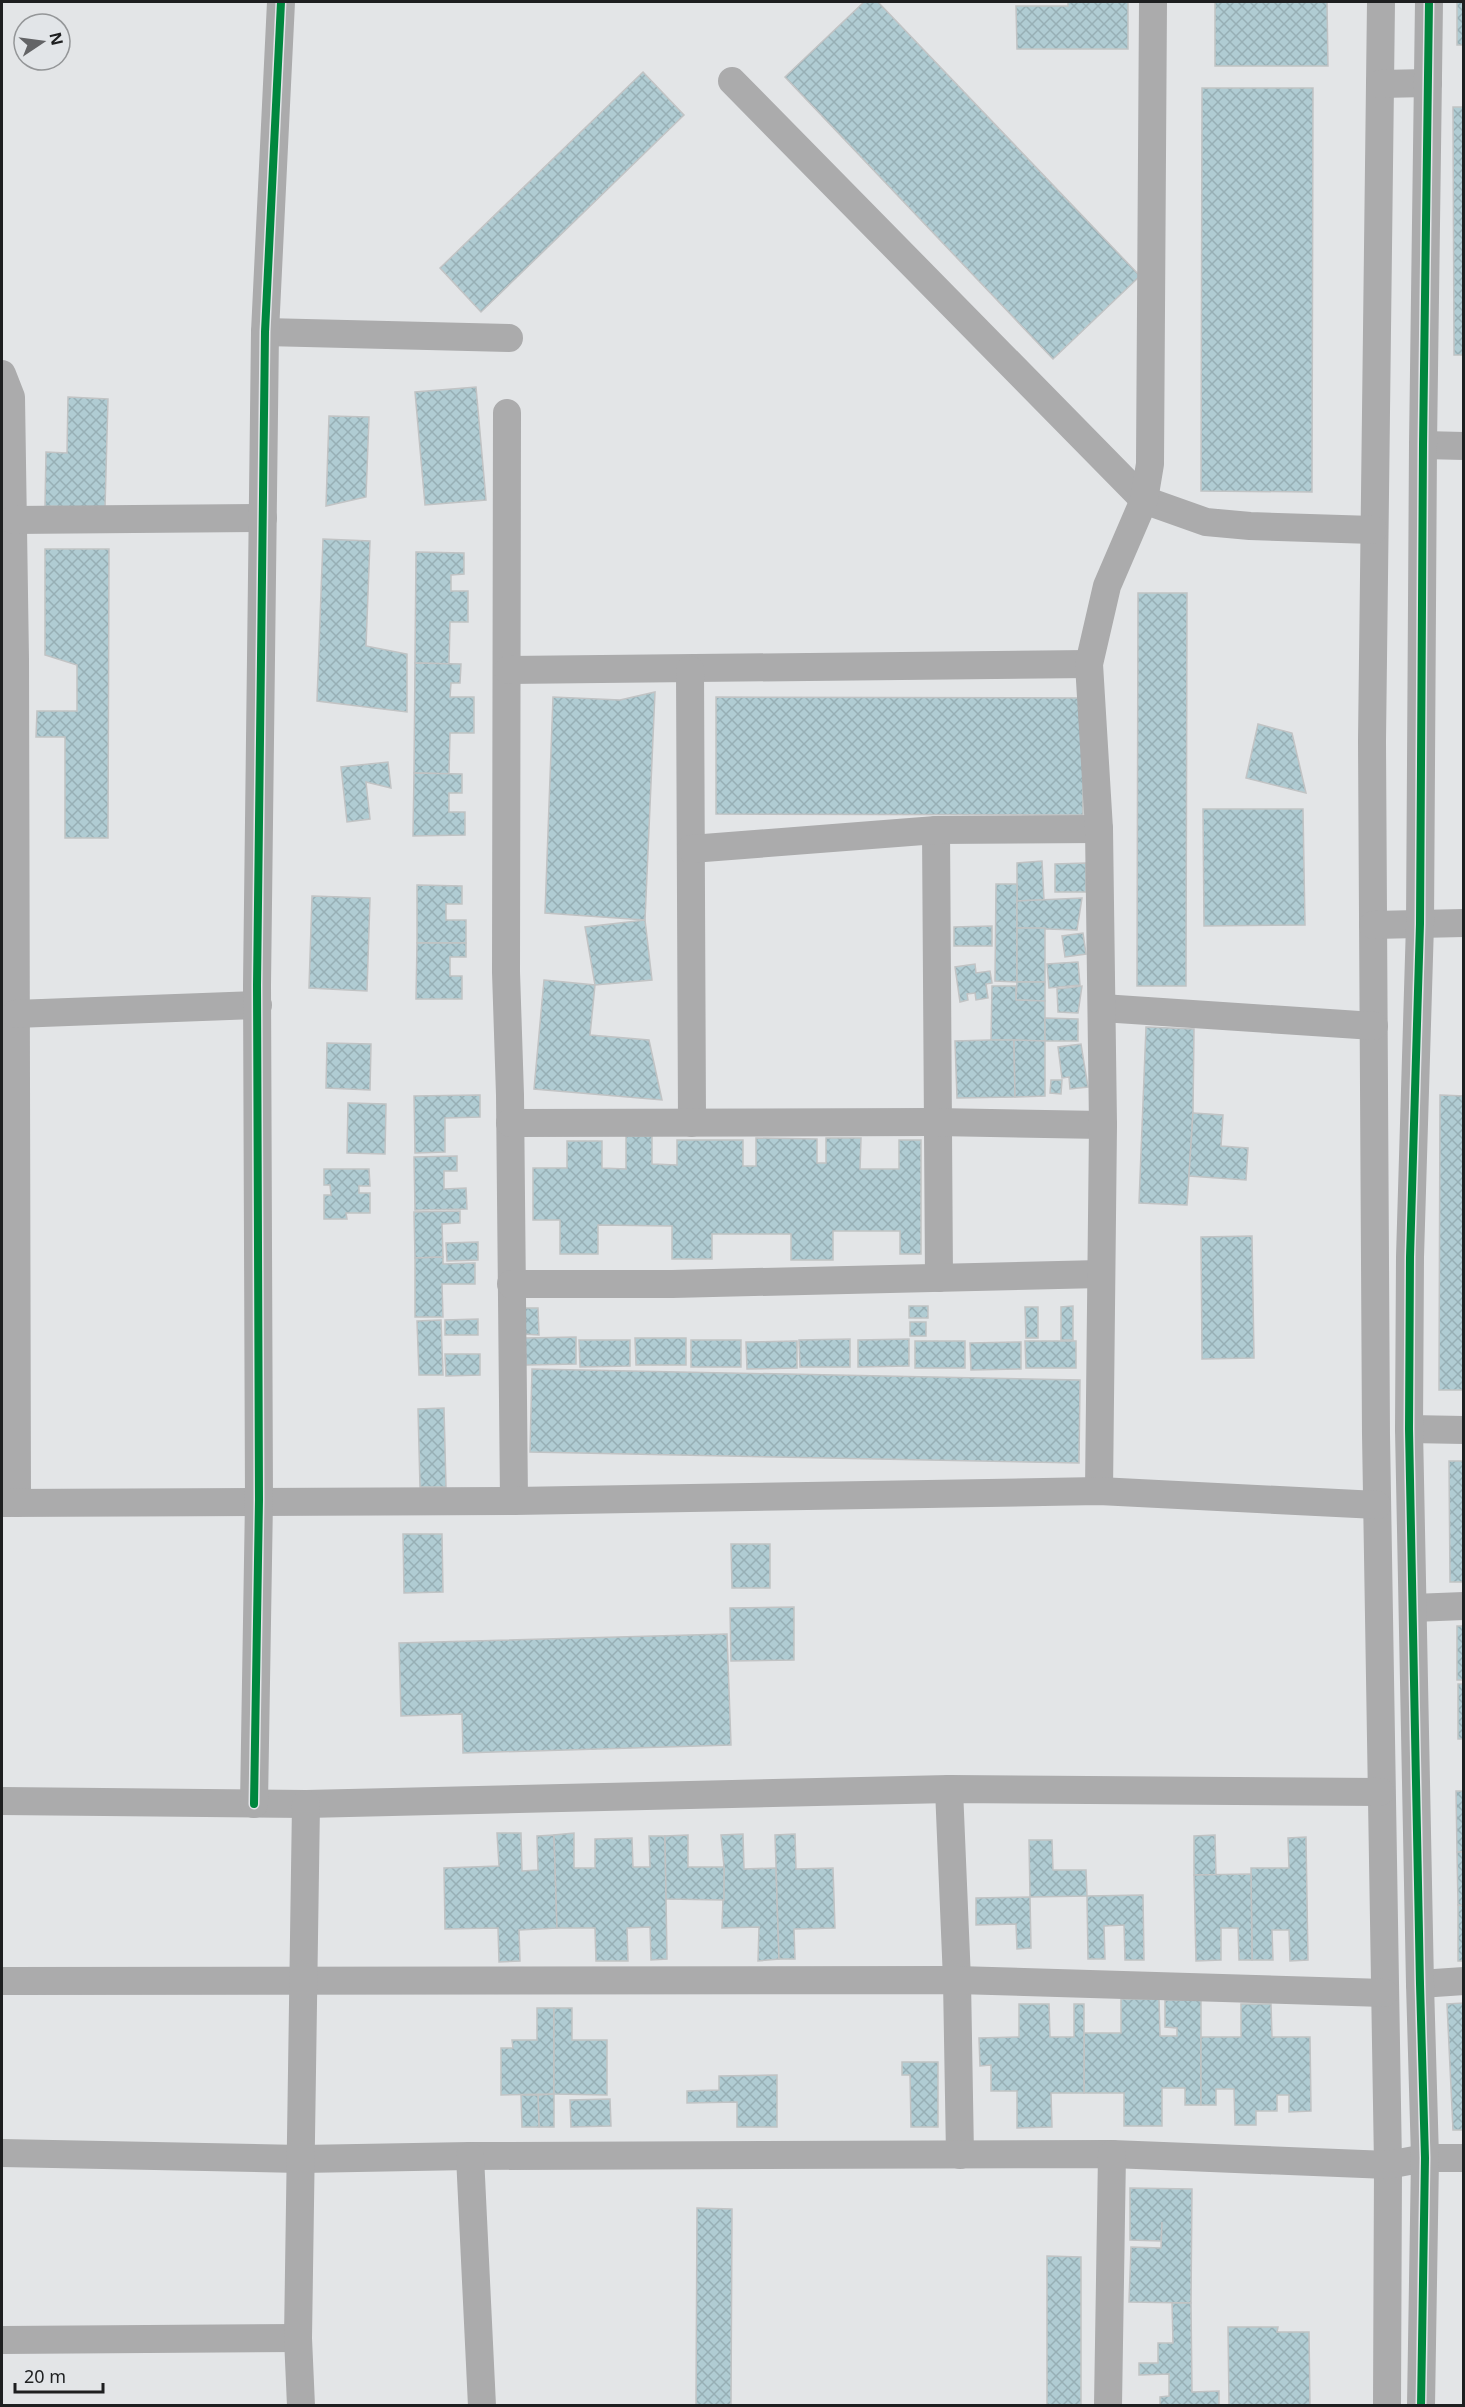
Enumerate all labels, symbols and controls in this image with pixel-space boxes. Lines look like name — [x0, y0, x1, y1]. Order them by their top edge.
north arrow — [12, 12, 72, 72]
text: N — [44, 30, 69, 47]
scale bar — [15, 2356, 104, 2394]
text: 20 m — [24, 2364, 66, 2388]

